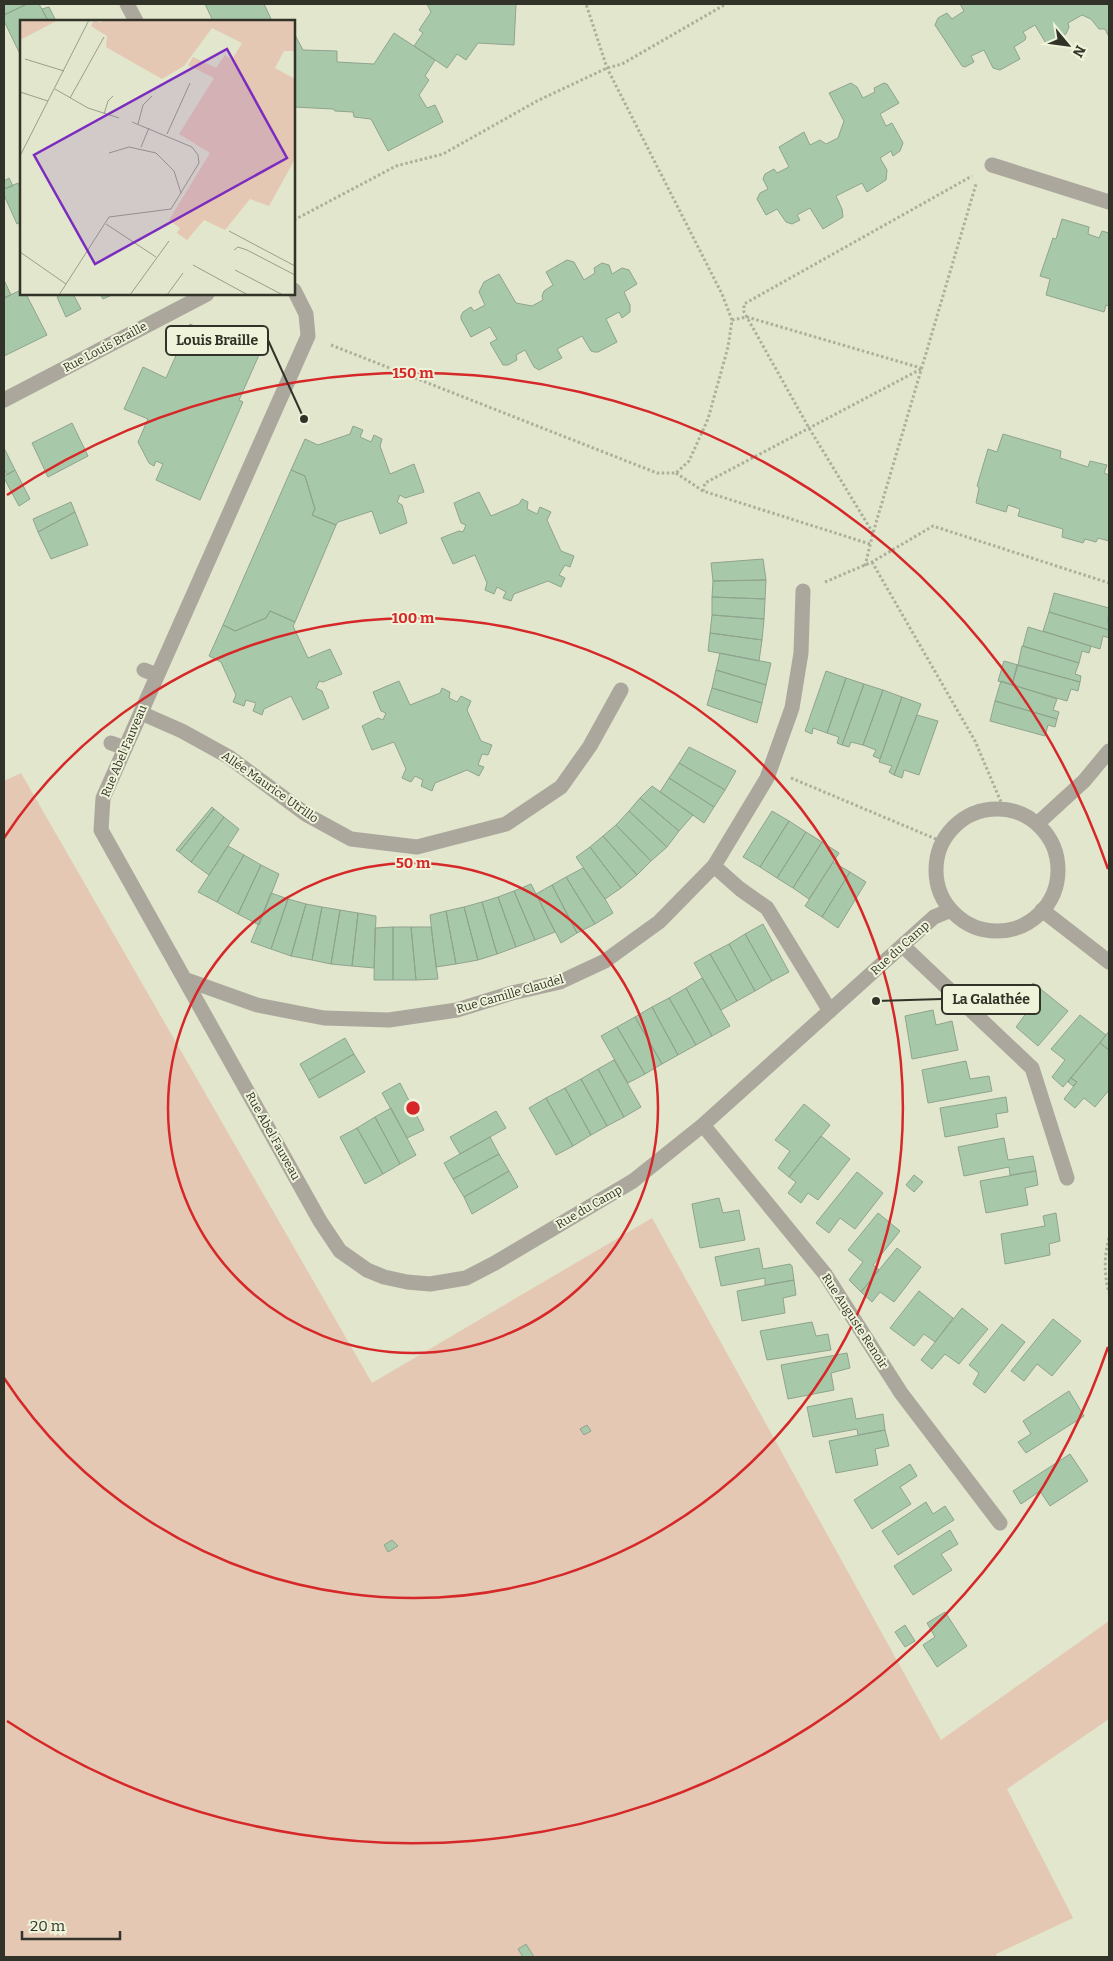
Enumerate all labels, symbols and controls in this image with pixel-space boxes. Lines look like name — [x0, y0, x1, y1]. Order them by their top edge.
inset map — [20, 20, 295, 295]
north arrow — [1043, 20, 1093, 70]
text: N — [1069, 42, 1089, 60]
street label: Rue Louis Braille — [61, 319, 149, 375]
callout: Louis Braille — [166, 326, 268, 355]
text: Louis Braille — [176, 332, 258, 349]
text: 150 m — [392, 364, 434, 382]
text: 100 m — [392, 609, 435, 627]
street label: Rue Abel Fauveau — [98, 702, 150, 799]
street label: Allée Maurice Utrillo — [219, 748, 321, 826]
text: 50 m — [396, 854, 431, 872]
street label: Rue du Camp — [868, 918, 932, 978]
street label: Rue Camille Claudel — [455, 972, 566, 1016]
callout: La Galathée — [942, 985, 1040, 1014]
text: La Galathée — [952, 991, 1030, 1008]
street label: Rue Abel Fauveau — [243, 1089, 303, 1183]
centre of rings — [404, 1099, 422, 1117]
street label: Rue du Camp — [554, 1183, 624, 1231]
street label: Rue Auguste Renoir — [819, 1271, 891, 1372]
scale bar — [22, 1908, 120, 1940]
text: 20 m — [30, 1917, 66, 1935]

